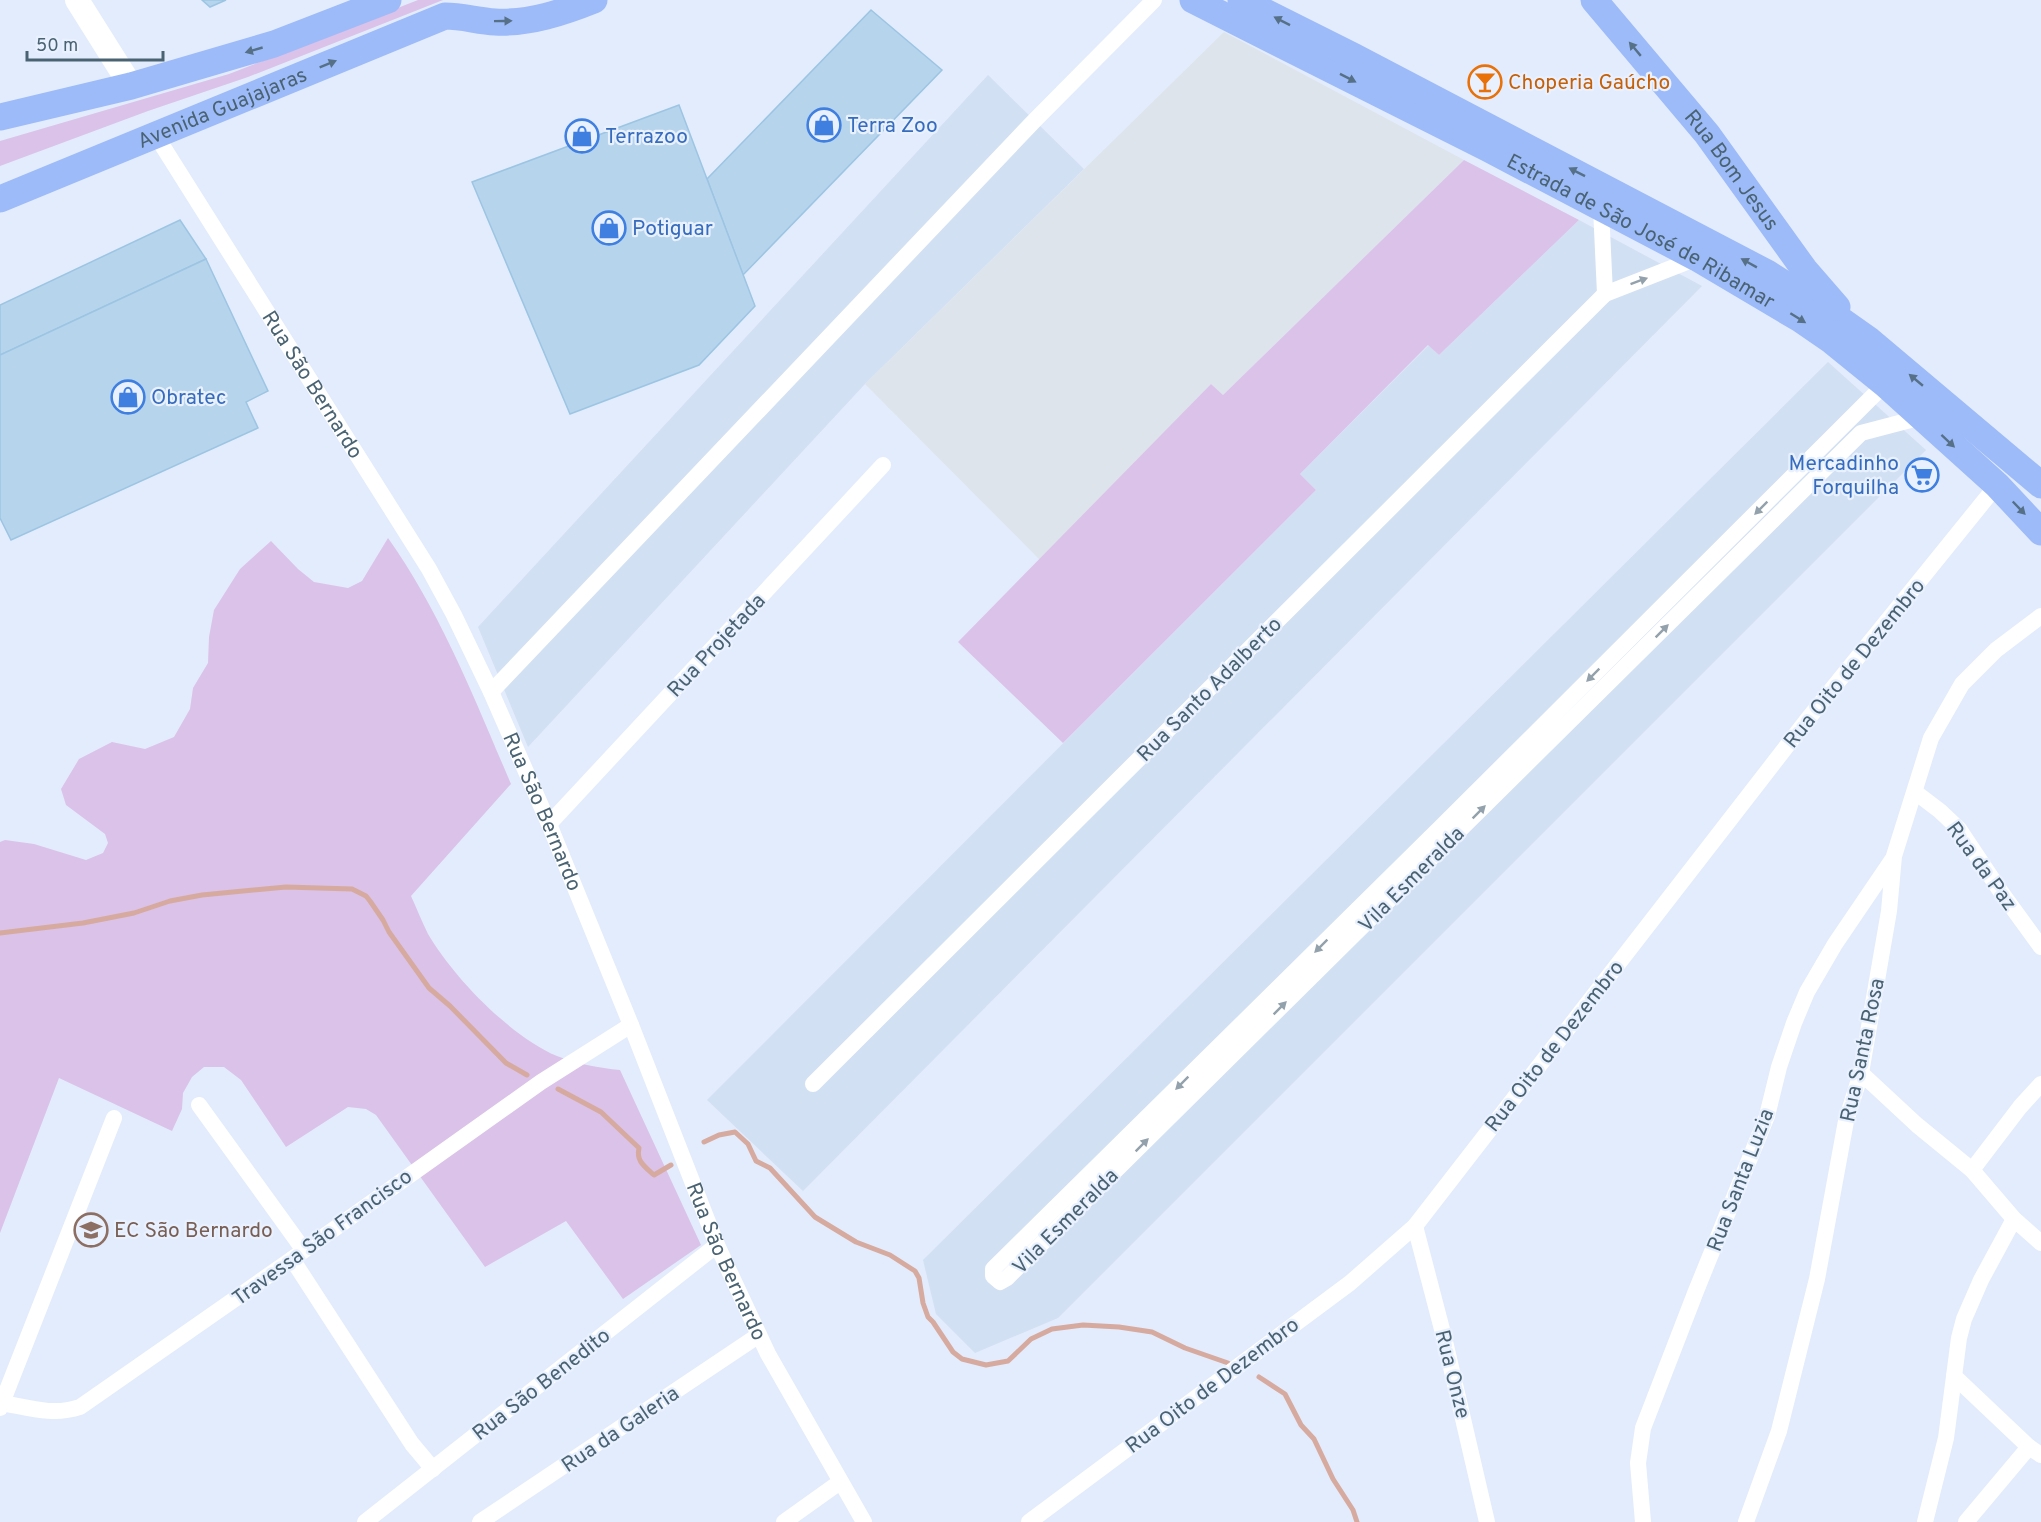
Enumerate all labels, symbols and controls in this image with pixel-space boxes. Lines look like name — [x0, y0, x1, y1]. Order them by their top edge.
one-way arrow — [1274, 16, 1291, 25]
one-way arrow — [493, 17, 512, 26]
scale bar — [27, 24, 164, 62]
text: 50 m — [36, 35, 78, 58]
one-way arrow — [1629, 41, 1642, 57]
one-way arrow — [245, 46, 263, 55]
one-way arrow — [319, 59, 337, 69]
street label: Avenida Guajajaras — [134, 62, 311, 156]
bar icon: Choperia Gaúcho — [1467, 64, 1503, 100]
place label: Choperia Gaúcho — [1508, 70, 1670, 97]
one-way arrow — [1339, 72, 1357, 82]
street label: Rua Bom Jesus — [1677, 105, 1784, 237]
shop icon: Terra Zoo — [806, 107, 842, 143]
place label: Terra Zoo — [847, 113, 938, 140]
shop icon: Terrazoo — [564, 118, 600, 154]
place label: Terrazoo — [605, 124, 688, 151]
street label: Estrada de São José de Ribamar — [1501, 149, 1779, 316]
one-way arrow — [1568, 168, 1585, 177]
shop icon: Potiguar — [591, 210, 627, 246]
place label: Potiguar — [632, 216, 713, 243]
one-way arrow — [1740, 258, 1757, 268]
one-way arrow — [1630, 276, 1648, 285]
street label: Rua São Bernardo — [255, 306, 368, 464]
one-way arrow — [1789, 312, 1806, 323]
one-way arrow — [1908, 373, 1924, 386]
shop icon: Obratec — [110, 379, 146, 415]
place label: Obratec — [151, 385, 226, 412]
one-way arrow — [1941, 434, 1956, 448]
place label: Mercadinho Forquilha — [1788, 451, 1899, 502]
supermarket icon: Mercadinho Forquilha — [1904, 457, 1940, 493]
one-way arrow — [1755, 501, 1769, 515]
one-way arrow — [2012, 501, 2026, 515]
street label: Rua Oito de Dezembro — [1778, 574, 1932, 754]
street label: Rua Projetada — [662, 588, 772, 704]
street label: Rua Santo Adalberto — [1132, 612, 1288, 768]
one-way arrow — [1655, 624, 1669, 638]
one-way arrow — [1587, 668, 1601, 682]
street label: Rua São Bernardo — [495, 729, 587, 895]
one-way arrow — [1471, 806, 1485, 820]
street label: Rua da Paz — [1939, 817, 2022, 917]
street label: Vila Esmeralda — [1353, 821, 1471, 939]
one-way arrow — [1315, 939, 1329, 953]
street label: Rua Oito de Dezembro — [1480, 956, 1631, 1138]
street label: Rua Santa Rosa — [1835, 976, 1892, 1125]
one-way arrow — [1273, 1002, 1287, 1016]
one-way arrow — [1175, 1076, 1190, 1090]
street label: Rua Santa Luzia — [1702, 1105, 1781, 1256]
one-way arrow — [1134, 1139, 1148, 1153]
street label: Vila Esmeralda — [1007, 1163, 1125, 1281]
street label: Travessa São Francisco — [228, 1164, 418, 1313]
street label: Rua São Bernardo — [679, 1179, 772, 1345]
school or university icon: EC São Bernardo — [73, 1212, 109, 1248]
place label: EC São Bernardo — [114, 1218, 273, 1245]
street label: Rua Oito de Dezembro — [1121, 1312, 1305, 1460]
street label: Rua São Benedito — [468, 1323, 616, 1447]
street label: Rua Onze — [1427, 1327, 1476, 1422]
street label: Rua da Galeria — [557, 1381, 685, 1480]

